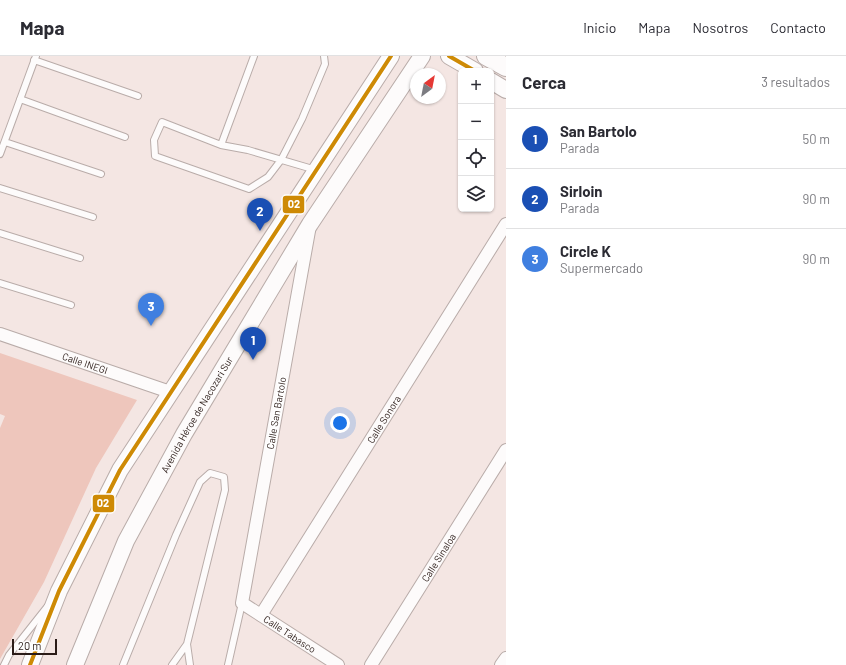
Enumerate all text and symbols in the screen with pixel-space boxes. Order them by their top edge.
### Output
text: Mapa [20,16,64,39]
text: Inicio [583,19,616,36]
text: Mapa [638,19,670,36]
text: Nosotros [692,19,748,36]
text: Contacto [770,19,826,36]
north arrow [410,68,446,104]
map controls [458,68,494,212]
button: + [458,68,494,104]
text: Cerca [522,72,566,92]
text: 3 resultados [761,74,830,90]
button: − [458,104,494,140]
text: San Bartolo [560,122,637,140]
text: 1 [533,131,537,147]
text: 50 m [803,131,830,147]
button: locate [458,140,494,176]
text: Parada [560,140,599,156]
button: layers [458,176,494,212]
text: Sirloin [560,182,603,200]
text: 2 [531,191,539,207]
text: 90 m [803,191,830,207]
line badge: 02 [282,195,305,214]
text: 02 [288,197,300,210]
pin: 2 [247,198,273,231]
text: Parada [560,200,599,216]
text: Circle K [560,242,611,260]
text: 3 [531,251,539,267]
text: 90 m [803,251,830,267]
text: Supermercado [560,260,643,276]
pin: 3 [138,293,164,326]
pin: 1 [240,327,266,360]
street label: Calle INEGI [61,350,109,376]
street label: Avenida Héroe de Nacozari Sur [158,354,235,475]
street label: Calle San Bartolo [264,376,288,450]
street label: Calle Sonora [364,393,403,445]
your location [330,413,350,433]
line badge: 02 [92,494,115,513]
text: 02 [97,496,109,509]
street label: Calle Sinaloa [419,531,458,584]
street label: Calle Tabasco [262,613,318,655]
scale bar [12,637,57,656]
text: 20 m [18,639,41,652]

